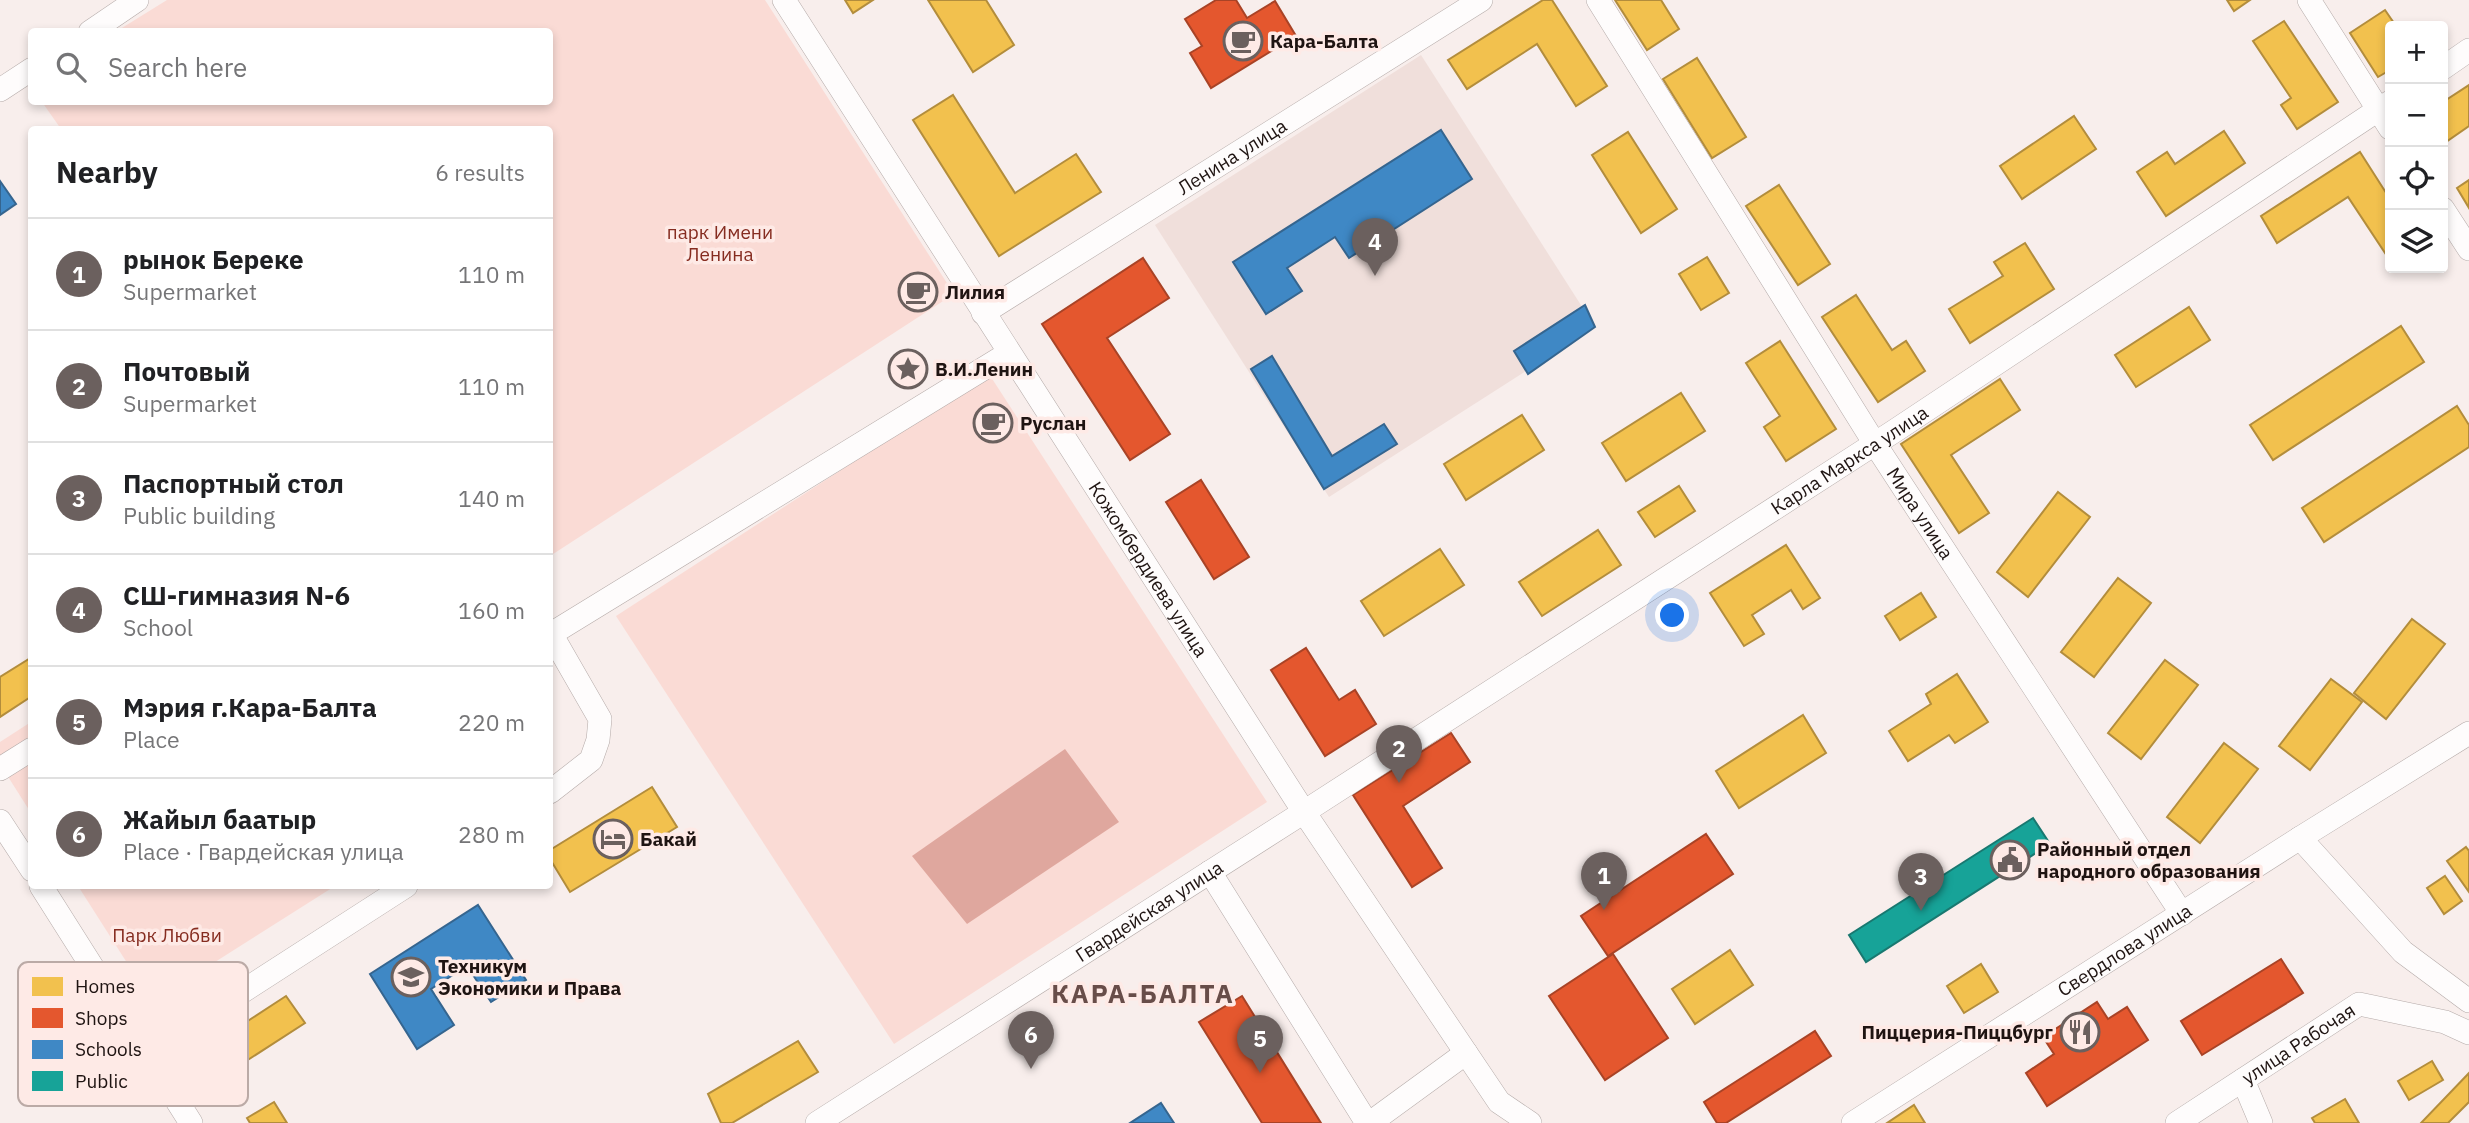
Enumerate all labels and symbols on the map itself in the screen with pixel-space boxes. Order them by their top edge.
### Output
cafe icon: Кара-Балта [1222,20,1264,62]
place label: Кара-Балта [1270,29,1379,53]
street label: Ленина улица [1173,113,1291,200]
pin: 4 [1352,218,1398,276]
park label: парк Имени Ленина [667,220,773,266]
cafe icon: Лилия [897,271,939,313]
place label: Лилия [945,280,1005,304]
place icon: В.И.Ленин [887,348,929,390]
place label: В.И.Ленин [935,357,1033,381]
street label: Карла Маркса улица [1766,400,1933,520]
cafe icon: Руслан [972,402,1014,444]
place label: Руслан [1020,411,1086,435]
street label: Мира улица [1881,463,1959,564]
street label: Кожомбердиева улица [1084,477,1214,661]
your location [1655,598,1689,632]
pin: 2 [1376,725,1422,783]
hotel icon: Бакай [592,818,634,860]
place label: Бакай [640,827,697,851]
place label: Районный отдел народного образования [2037,837,2261,883]
public building icon: Районный отдел народного образования [1989,839,2031,881]
pin: 1 [1581,852,1627,910]
pin: 3 [1898,853,1944,911]
street label: Гвардейская улица [1071,855,1227,967]
street label: Свердлова улица [2053,898,2196,1002]
park label: Парк Любви [112,923,222,947]
place label: Техникум Экономики и Права [438,954,621,1000]
school or university icon: Техникум Экономики и Права [390,956,432,998]
legend [18,962,248,1106]
text: Homes [75,974,135,998]
district label: КАРА-БАЛТА [1051,976,1235,1010]
street label: улица Рабочая [2237,998,2360,1089]
text: Shops [75,1006,128,1030]
pin: 6 [1008,1011,1054,1069]
restaurant icon: Пиццерия-Пиццбург [2059,1011,2101,1053]
pin: 5 [1237,1015,1283,1073]
place label: Пиццерия-Пиццбург [1861,1020,2054,1044]
text: Schools [75,1037,142,1061]
text: Public [75,1069,128,1093]

